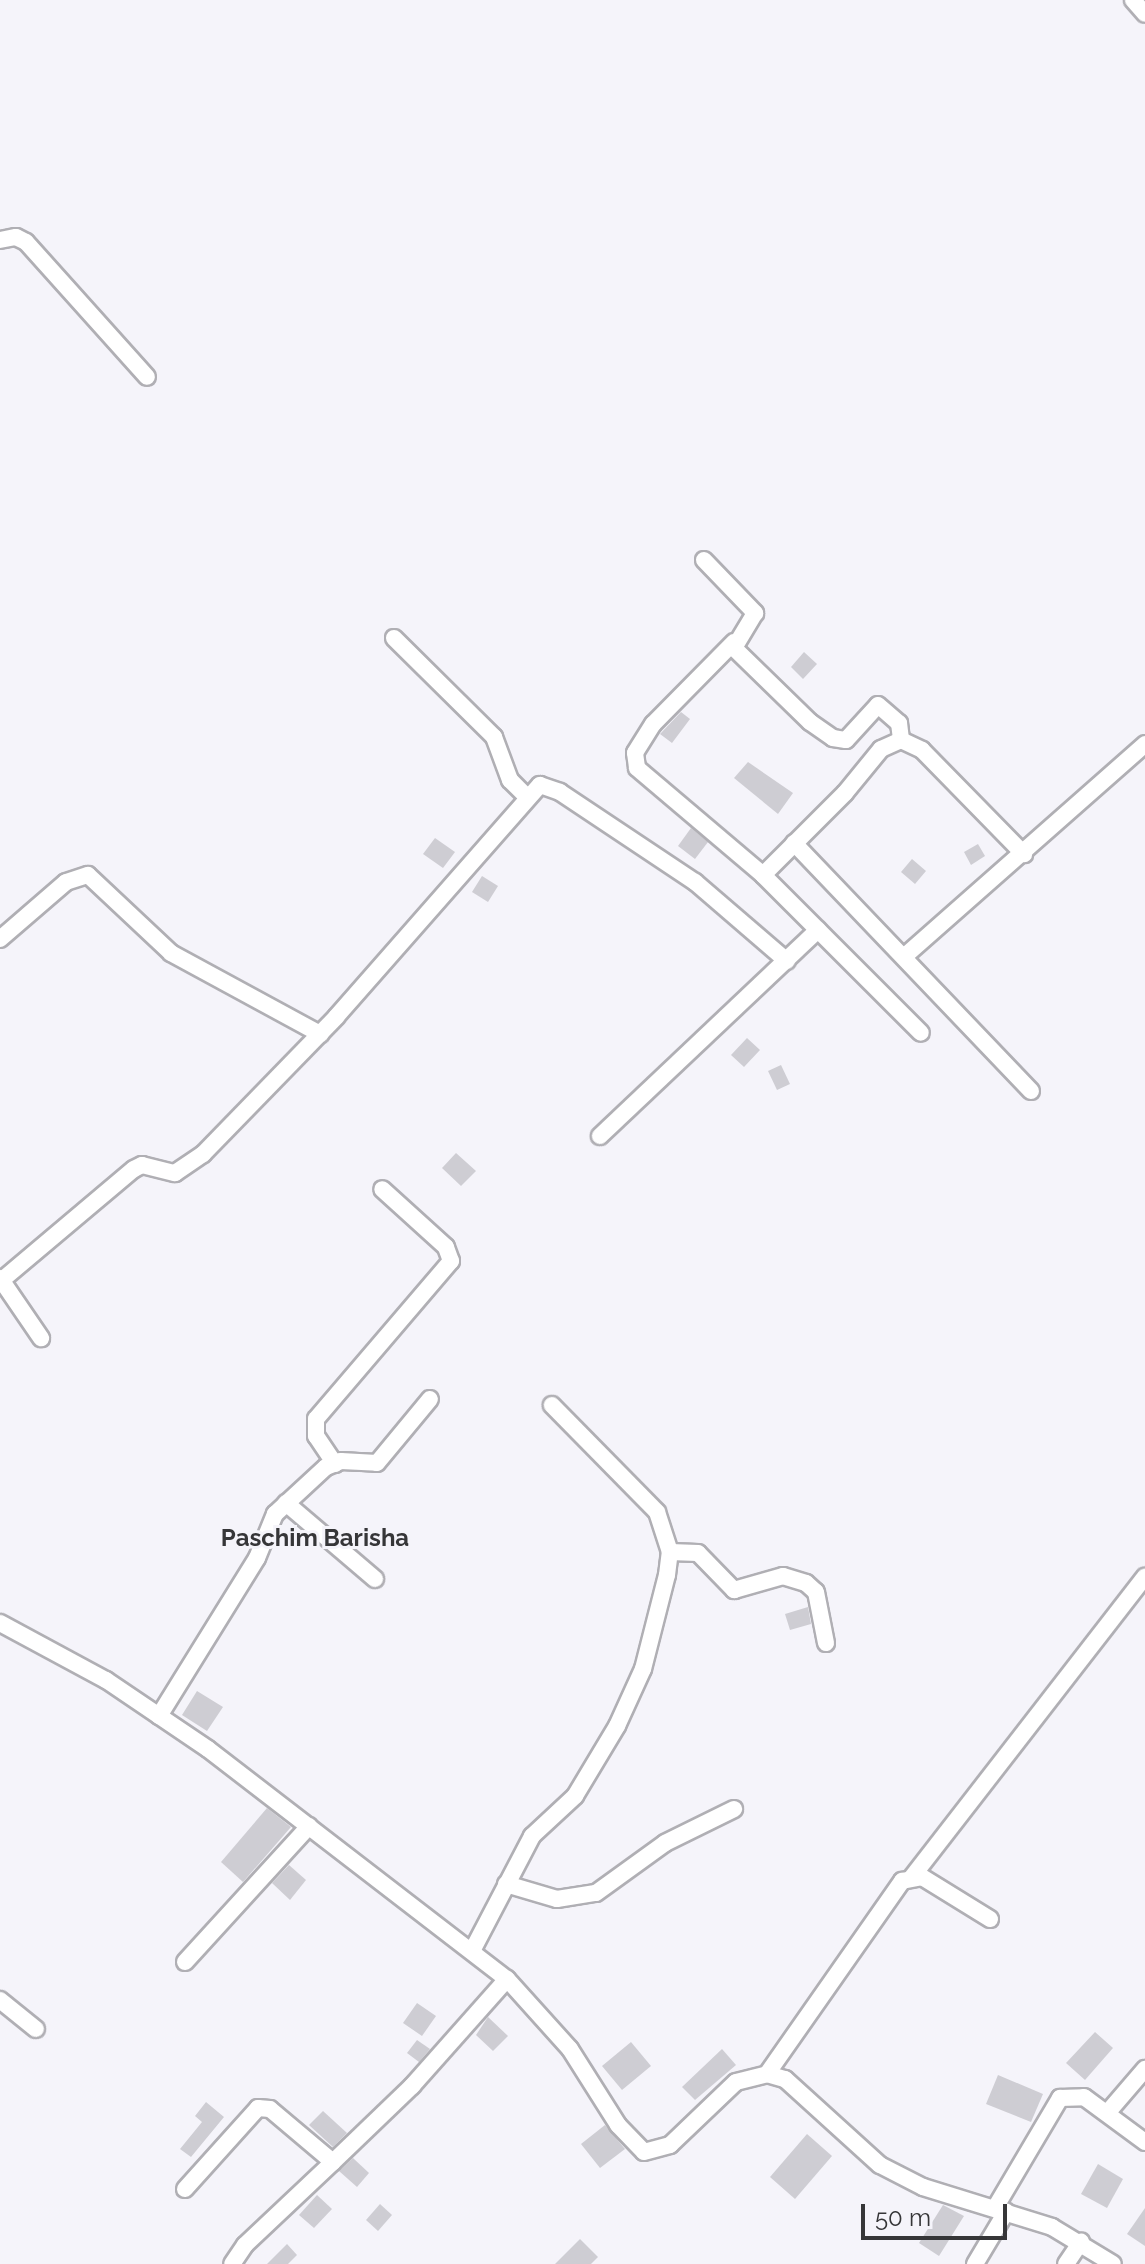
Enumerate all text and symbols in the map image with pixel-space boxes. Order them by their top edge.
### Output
district label: Paschim Barisha [221,1524,409,1552]
scale bar [865,2188,1011,2238]
text: 50 m [875,2203,931,2232]

